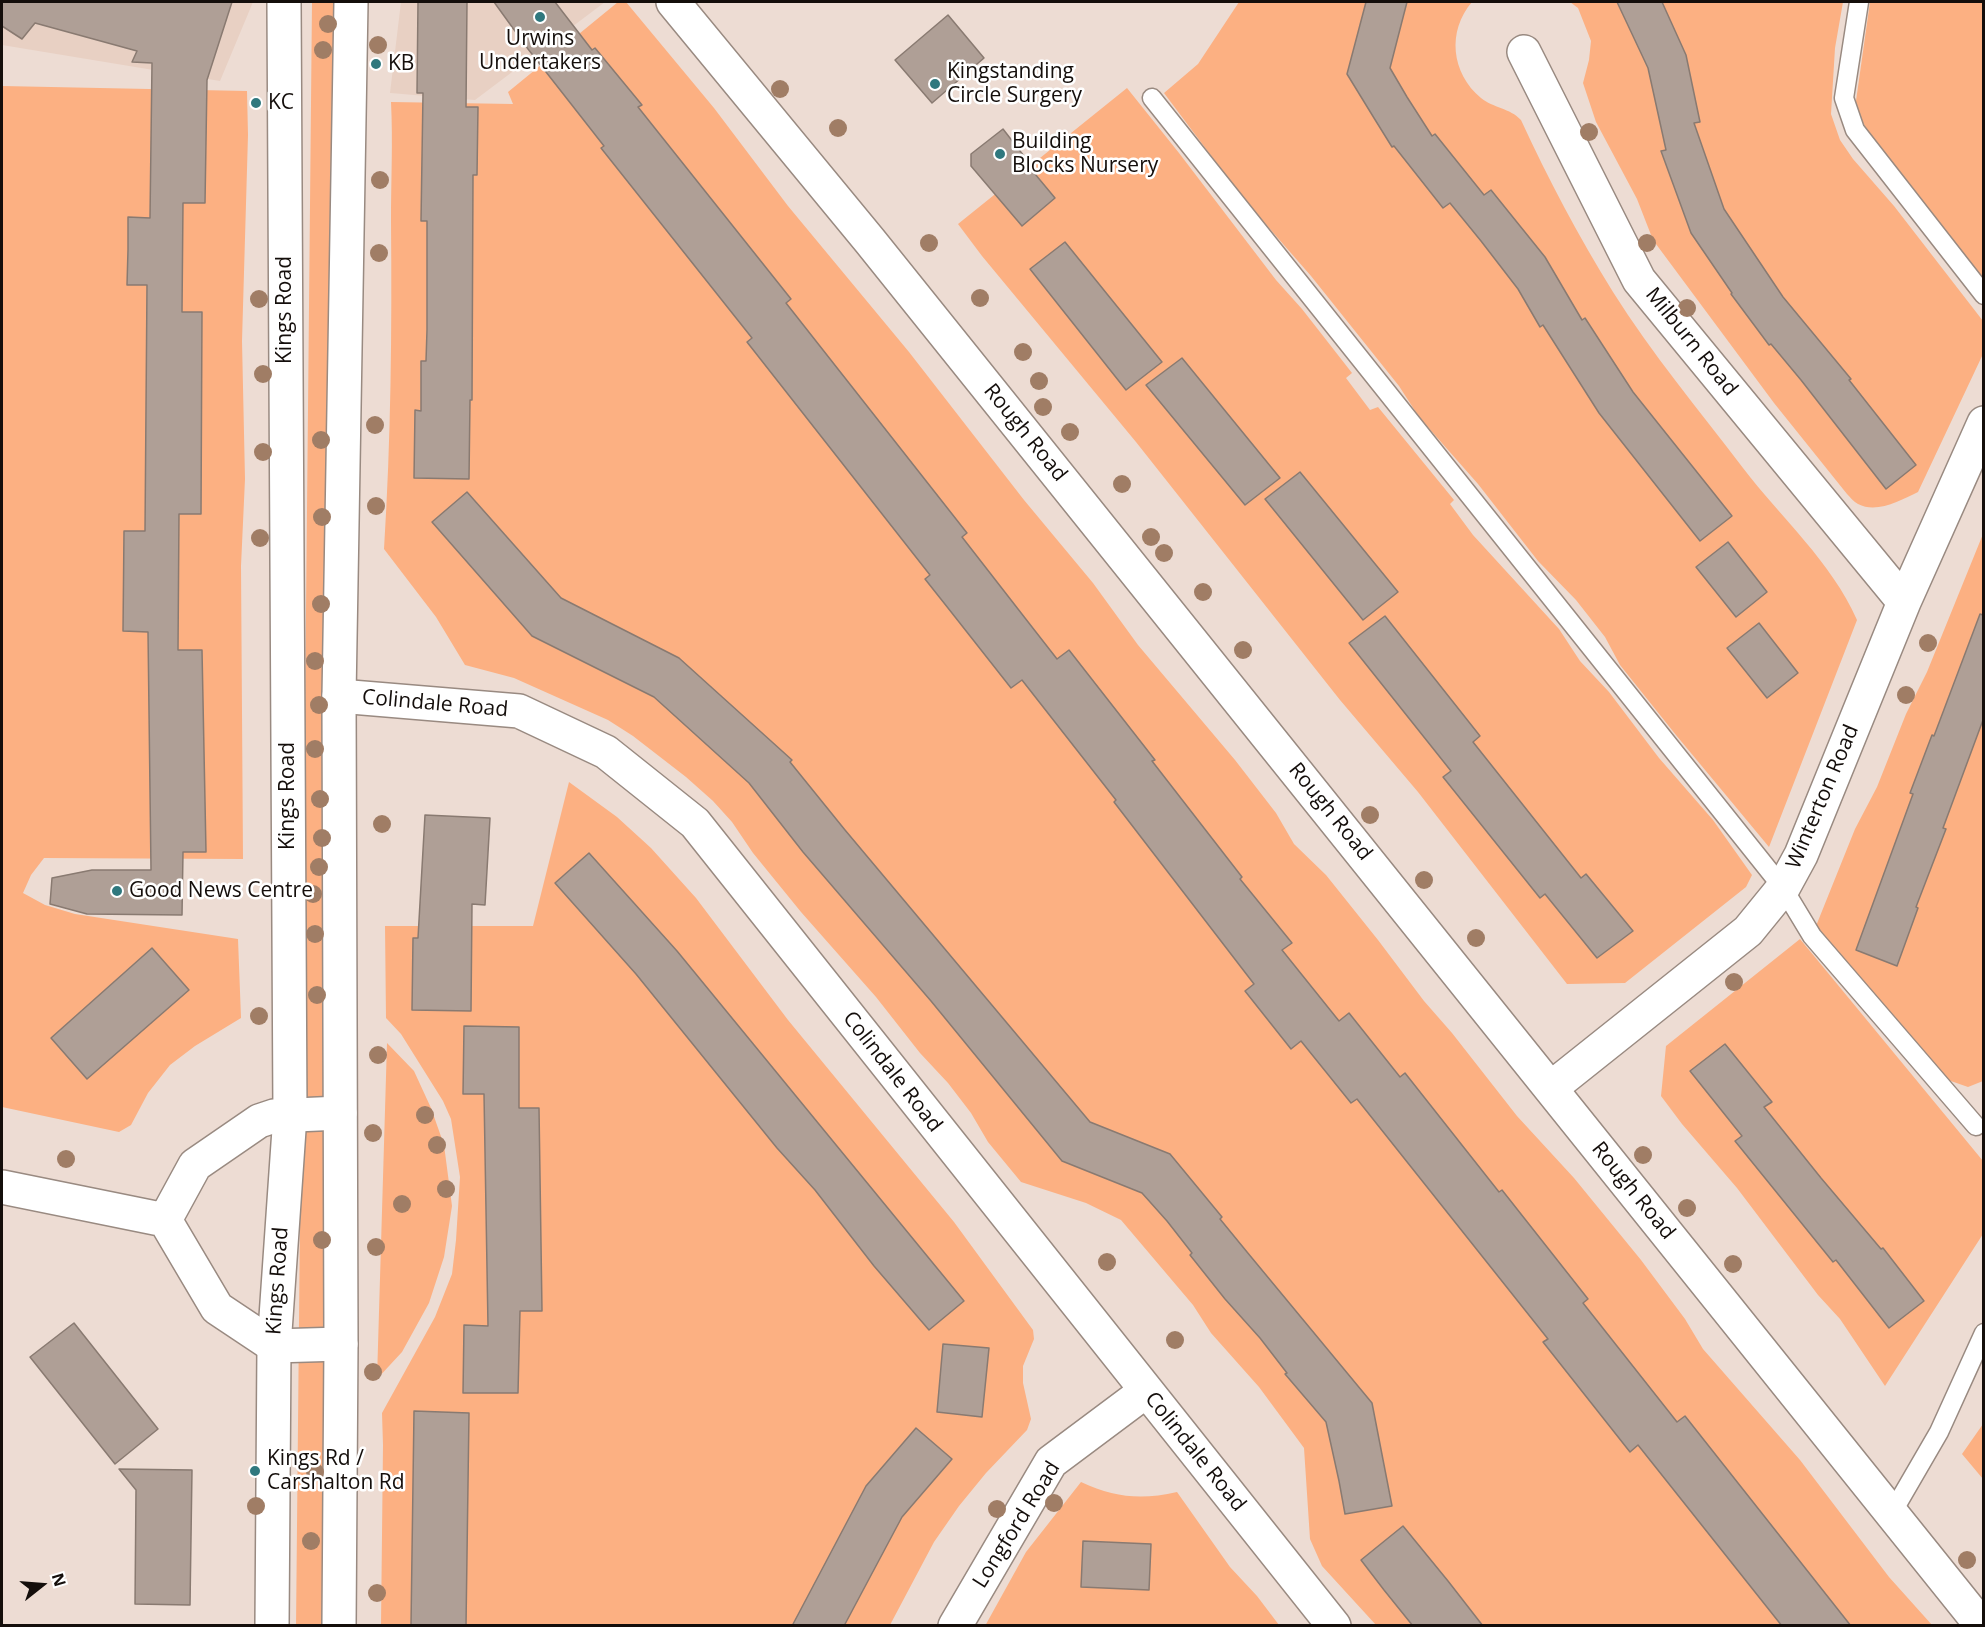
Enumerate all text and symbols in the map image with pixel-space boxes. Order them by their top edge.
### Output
marker: Urwins Undertakers [533,10,547,24]
place label: Urwins Undertakers [479,26,601,76]
place label: KB [388,51,414,77]
marker: KB [369,57,383,71]
place label: Kingstanding Circle Surgery [947,59,1082,109]
marker: Kingstanding Circle Surgery [928,77,942,91]
place label: KC [268,90,294,116]
marker: KC [249,96,263,110]
place label: Building Blocks Nursery [1012,129,1158,179]
marker: Building Blocks Nursery [993,147,1007,161]
street label: Kings Road [272,256,298,364]
street label: Milburn Road [1640,283,1742,401]
street label: Rough Road [978,379,1072,487]
street label: Colindale Road [361,685,509,723]
street label: Winterton Road [1781,721,1865,873]
street label: Kings Road [275,742,301,850]
street label: Rough Road [1283,758,1377,866]
place label: Good News Centre [129,878,313,904]
marker: Good News Centre [110,884,124,898]
street label: Colindale Road [837,1007,947,1137]
street label: Rough Road [1586,1137,1680,1245]
street label: Kings Road [262,1226,294,1336]
street label: Colindale Road [1139,1387,1251,1517]
place label: Kings Rd / Carshalton Rd [267,1446,405,1496]
street label: Longford Road [968,1457,1066,1593]
marker: Kings Rd / Carshalton Rd [248,1464,262,1478]
north arrow [12,1555,72,1615]
text: N [47,1570,72,1589]

